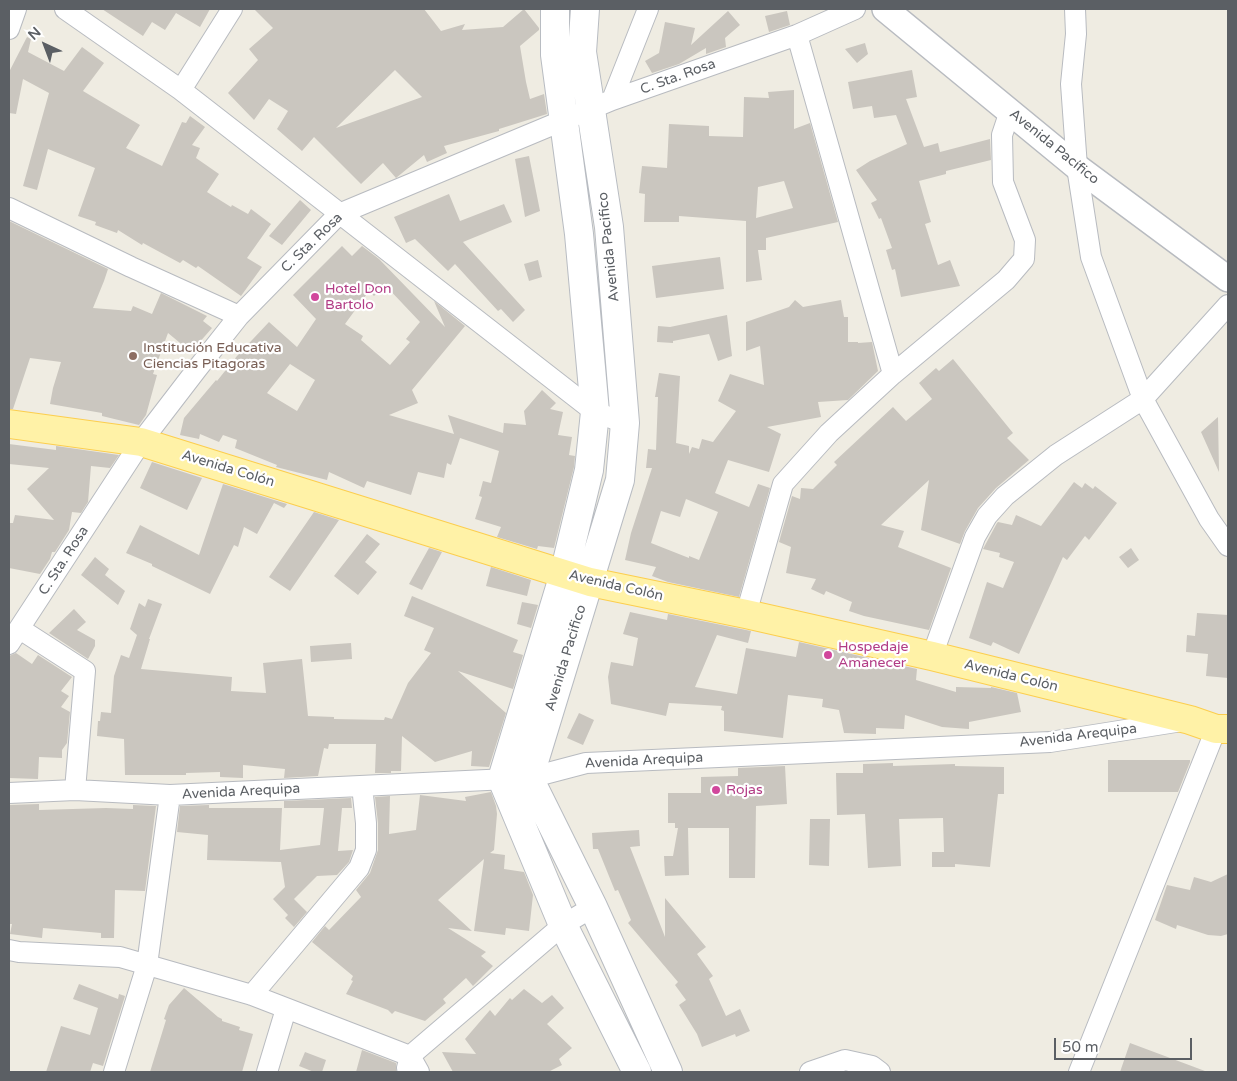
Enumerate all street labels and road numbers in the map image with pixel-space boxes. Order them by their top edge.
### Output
street label: C. Sta. Rosa [638,56,718,98]
street label: Avenida Pacífico [1006,106,1102,188]
street label: Avenida Pacifico [595,191,623,303]
street label: C. Sta. Rosa [278,210,346,276]
street label: Avenida Colón [180,447,276,491]
street label: C. Sta. Rosa [35,523,93,599]
street label: Avenida Colón [567,567,665,605]
street label: Avenida Pacifico [542,603,590,713]
street label: Avenida Colón [962,656,1060,696]
street label: Avenida Arequipa [1018,720,1138,752]
street label: Avenida Arequipa [584,750,704,772]
street label: Avenida Arequipa [181,781,301,803]

